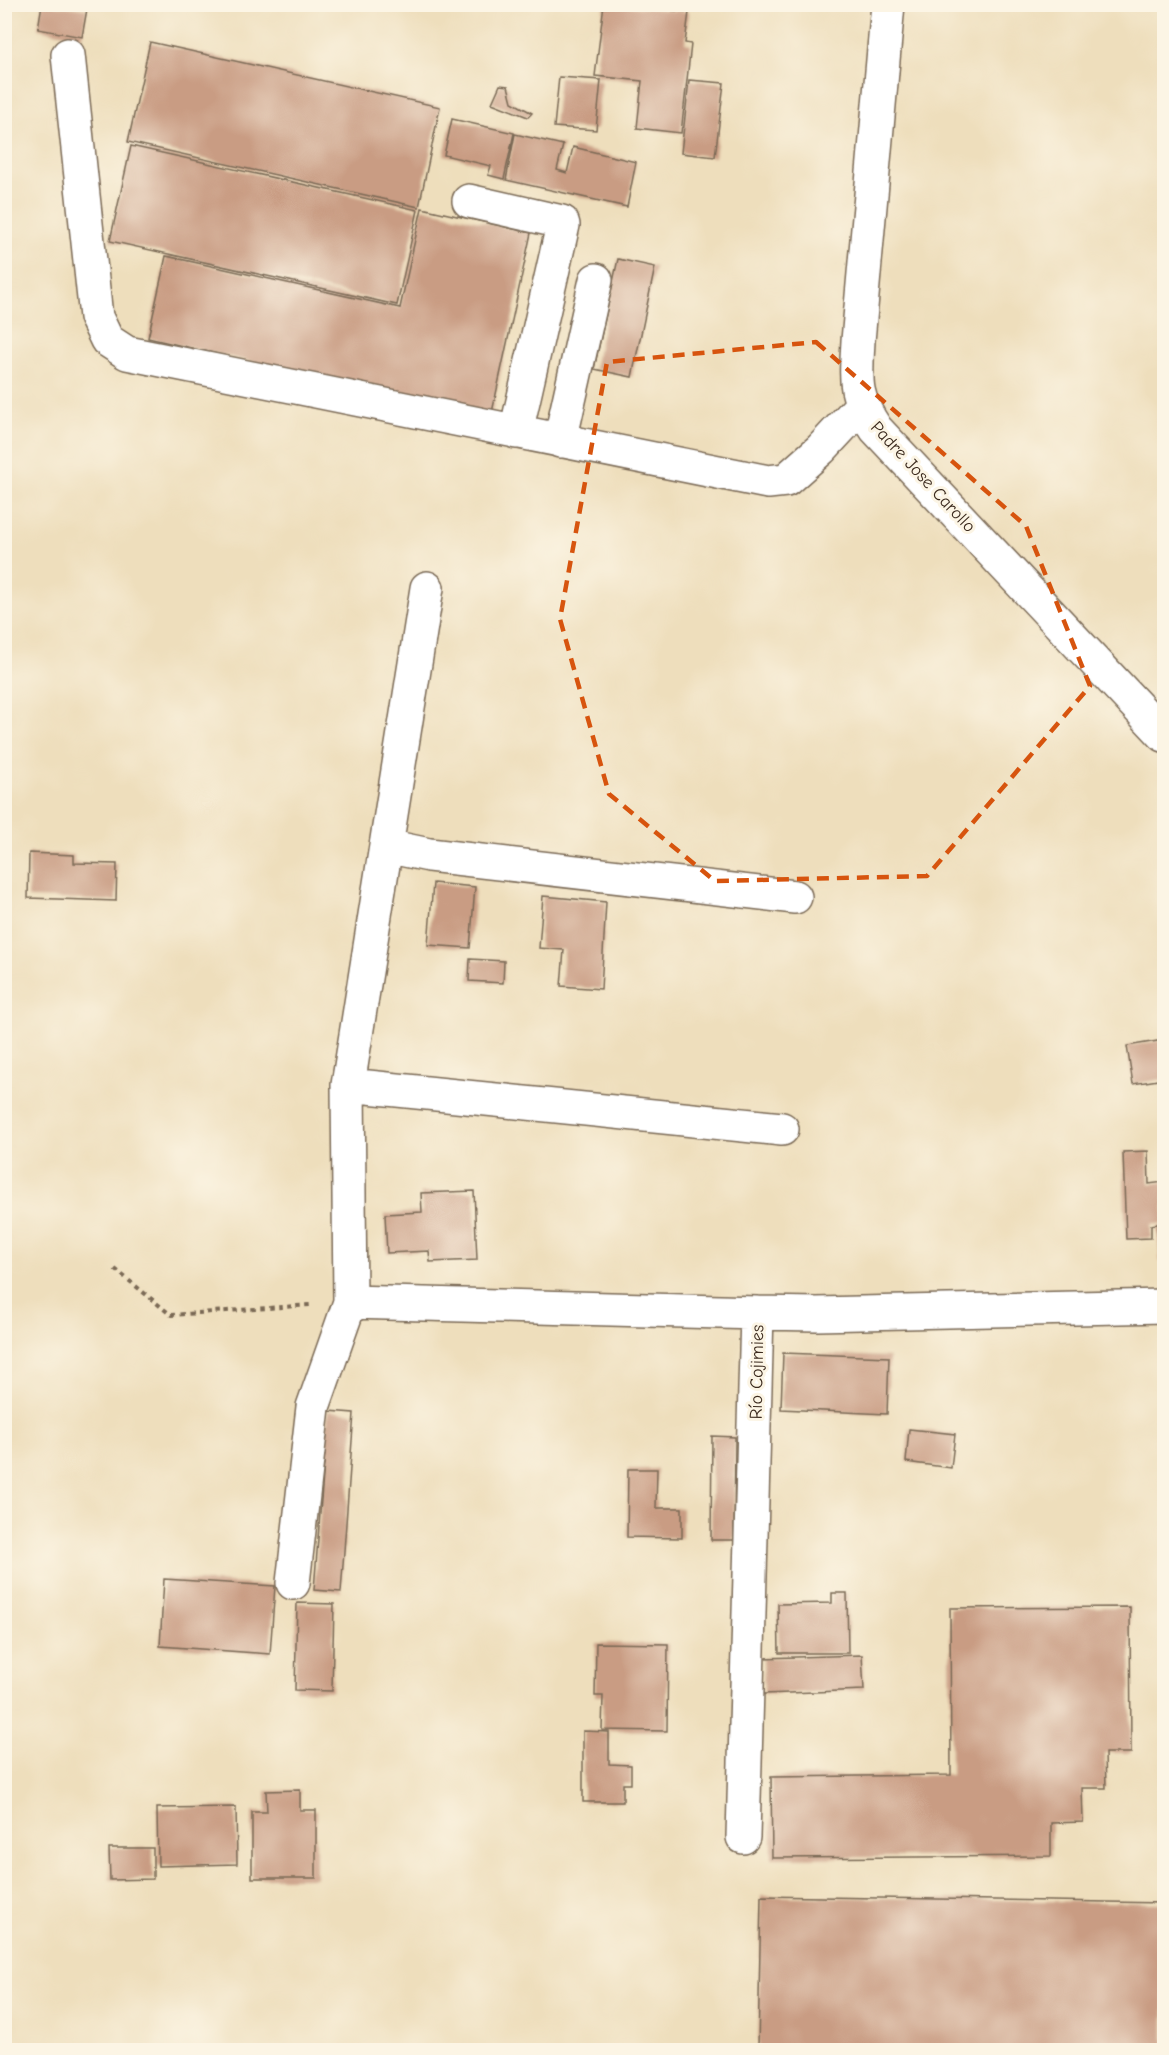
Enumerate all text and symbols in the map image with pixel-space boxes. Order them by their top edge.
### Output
street label: Padre Jose Carollo [866,417,980,537]
street label: Río Cojimies [746,1324,768,1420]

